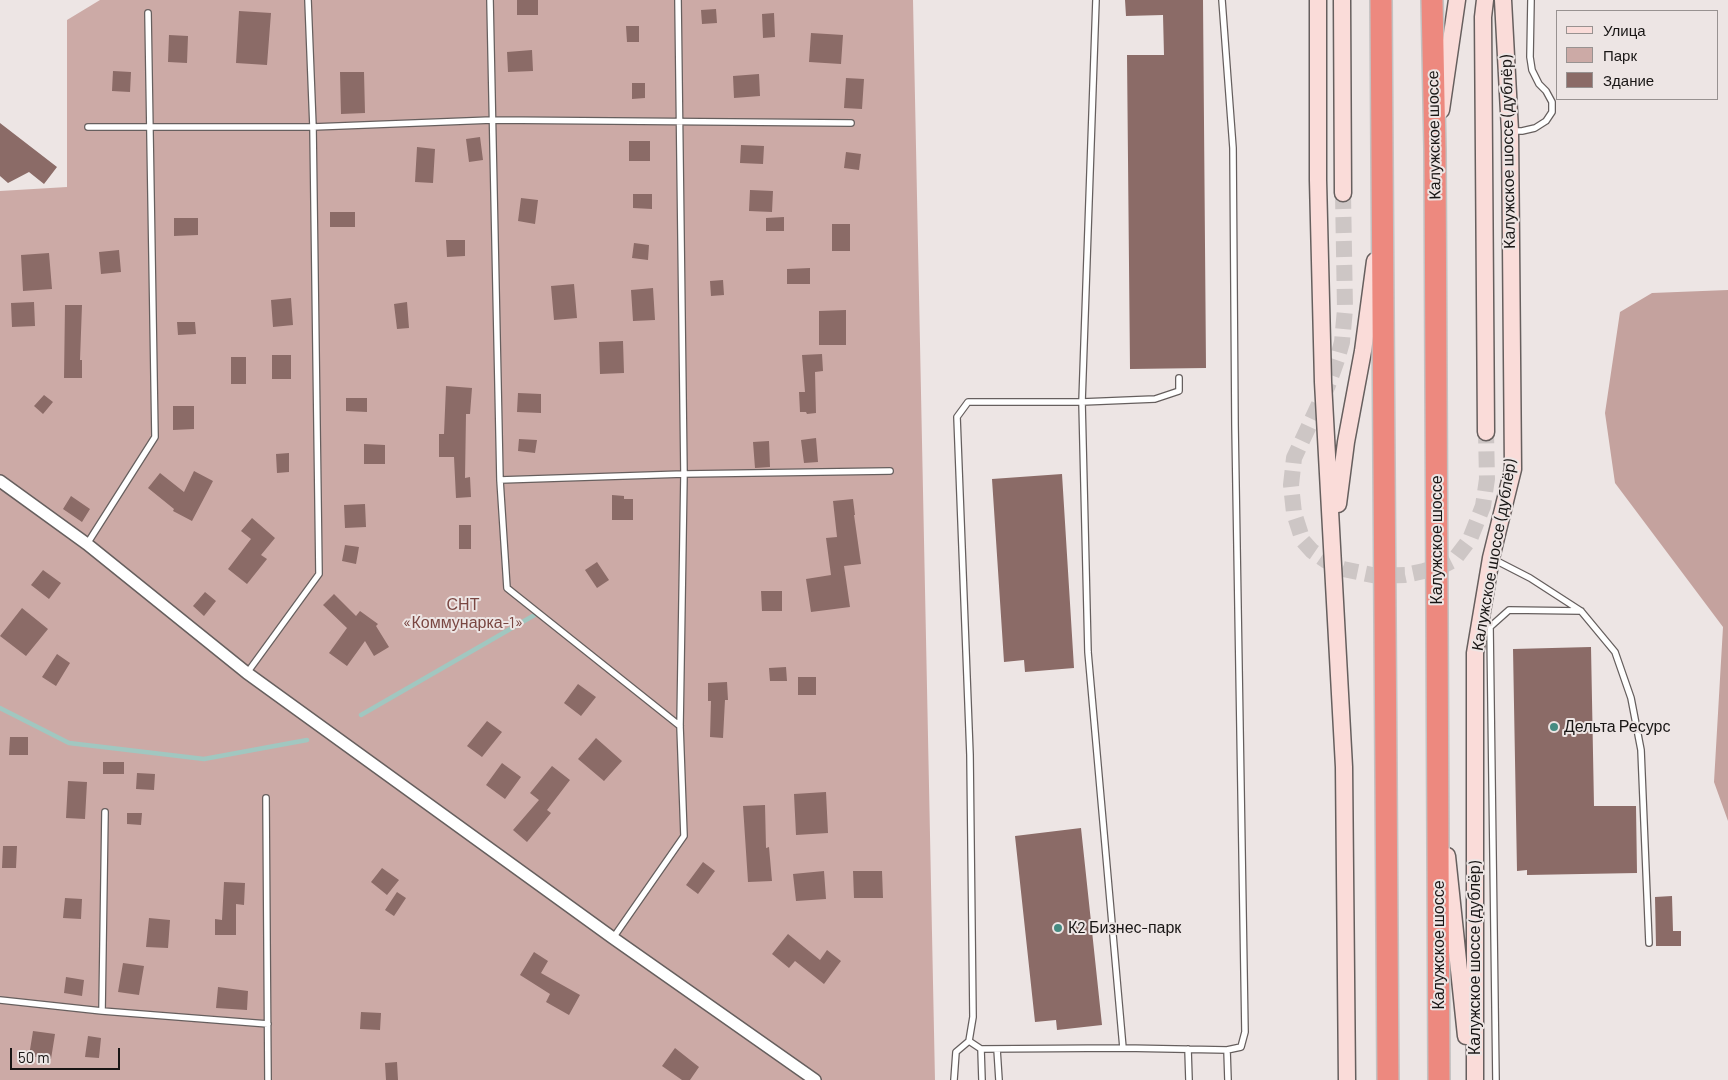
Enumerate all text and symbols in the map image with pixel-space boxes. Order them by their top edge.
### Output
legend [1556,10,1718,100]
text: Улица [1603,21,1646,39]
text: Парк [1603,46,1637,64]
street label: Калужское шоссе (дублёр) [1497,55,1519,249]
street label: Калужское шоссе [1423,70,1445,200]
text: Здание [1603,71,1654,89]
street label: Калужское шоссе (дублёр) [1468,458,1520,652]
street label: Калужское шоссе [1427,475,1447,605]
park label: СНТ «Коммунарка-1» [403,595,523,633]
place label: Дельта Ресурс [1564,717,1670,737]
marker: Дельта Ресурс [1548,721,1560,733]
street label: Калужское шоссе (дублёр) [1465,861,1485,1055]
street label: Калужское шоссе [1429,880,1449,1010]
place label: К2 Бизнес-парк [1068,918,1181,938]
marker: К2 Бизнес-парк [1052,922,1064,934]
scale bar [12,1038,122,1070]
text: 50 m [18,1048,50,1066]

